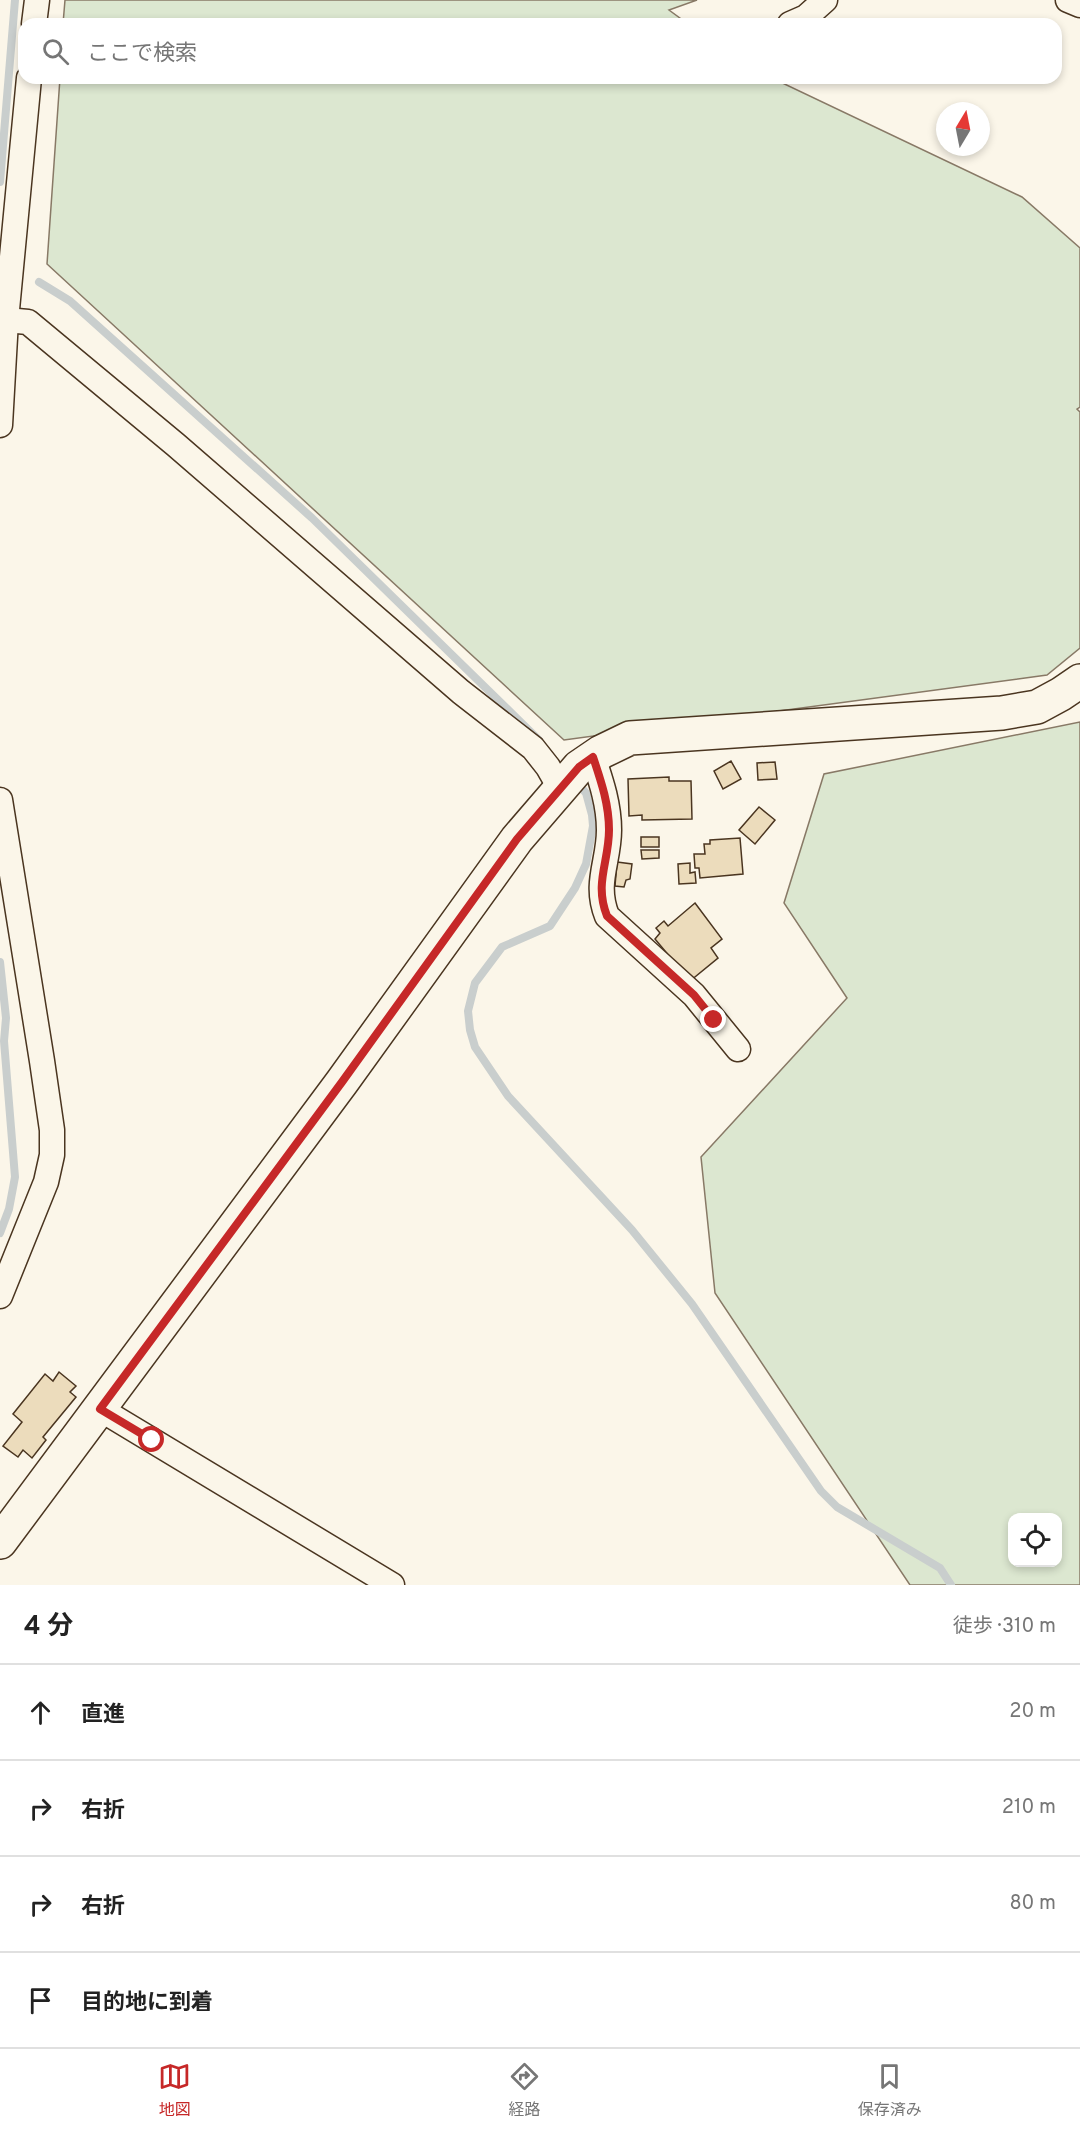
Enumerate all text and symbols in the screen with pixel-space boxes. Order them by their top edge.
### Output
search box [18,18,1062,84]
icon: search [39,35,72,68]
text: ここで検索 [87,41,197,68]
north arrow [936,102,990,156]
route end [700,1006,726,1032]
route start [138,1426,164,1452]
map controls [1008,1513,1062,1567]
button: locate [1008,1513,1062,1567]
text: 4 分 [24,1611,73,1644]
text: 徒歩 · 310 m [953,1614,1056,1640]
icon: ahead [24,1696,57,1729]
text: 20 m [1009,1699,1056,1725]
text: 直進 [81,1702,125,1729]
icon: right [24,1792,57,1825]
text: 210 m [1002,1795,1056,1821]
text: 右折 [81,1798,125,1825]
icon: right [24,1888,57,1921]
text: 80 m [1010,1891,1056,1917]
text: 右折 [81,1894,125,1921]
icon: arrive [24,1984,57,2017]
text: 目的地に到着 [81,1990,213,2017]
tab: 地図 [158,2060,191,2121]
tab: 経路 [508,2060,541,2121]
tab: 保存済み [858,2060,922,2121]

